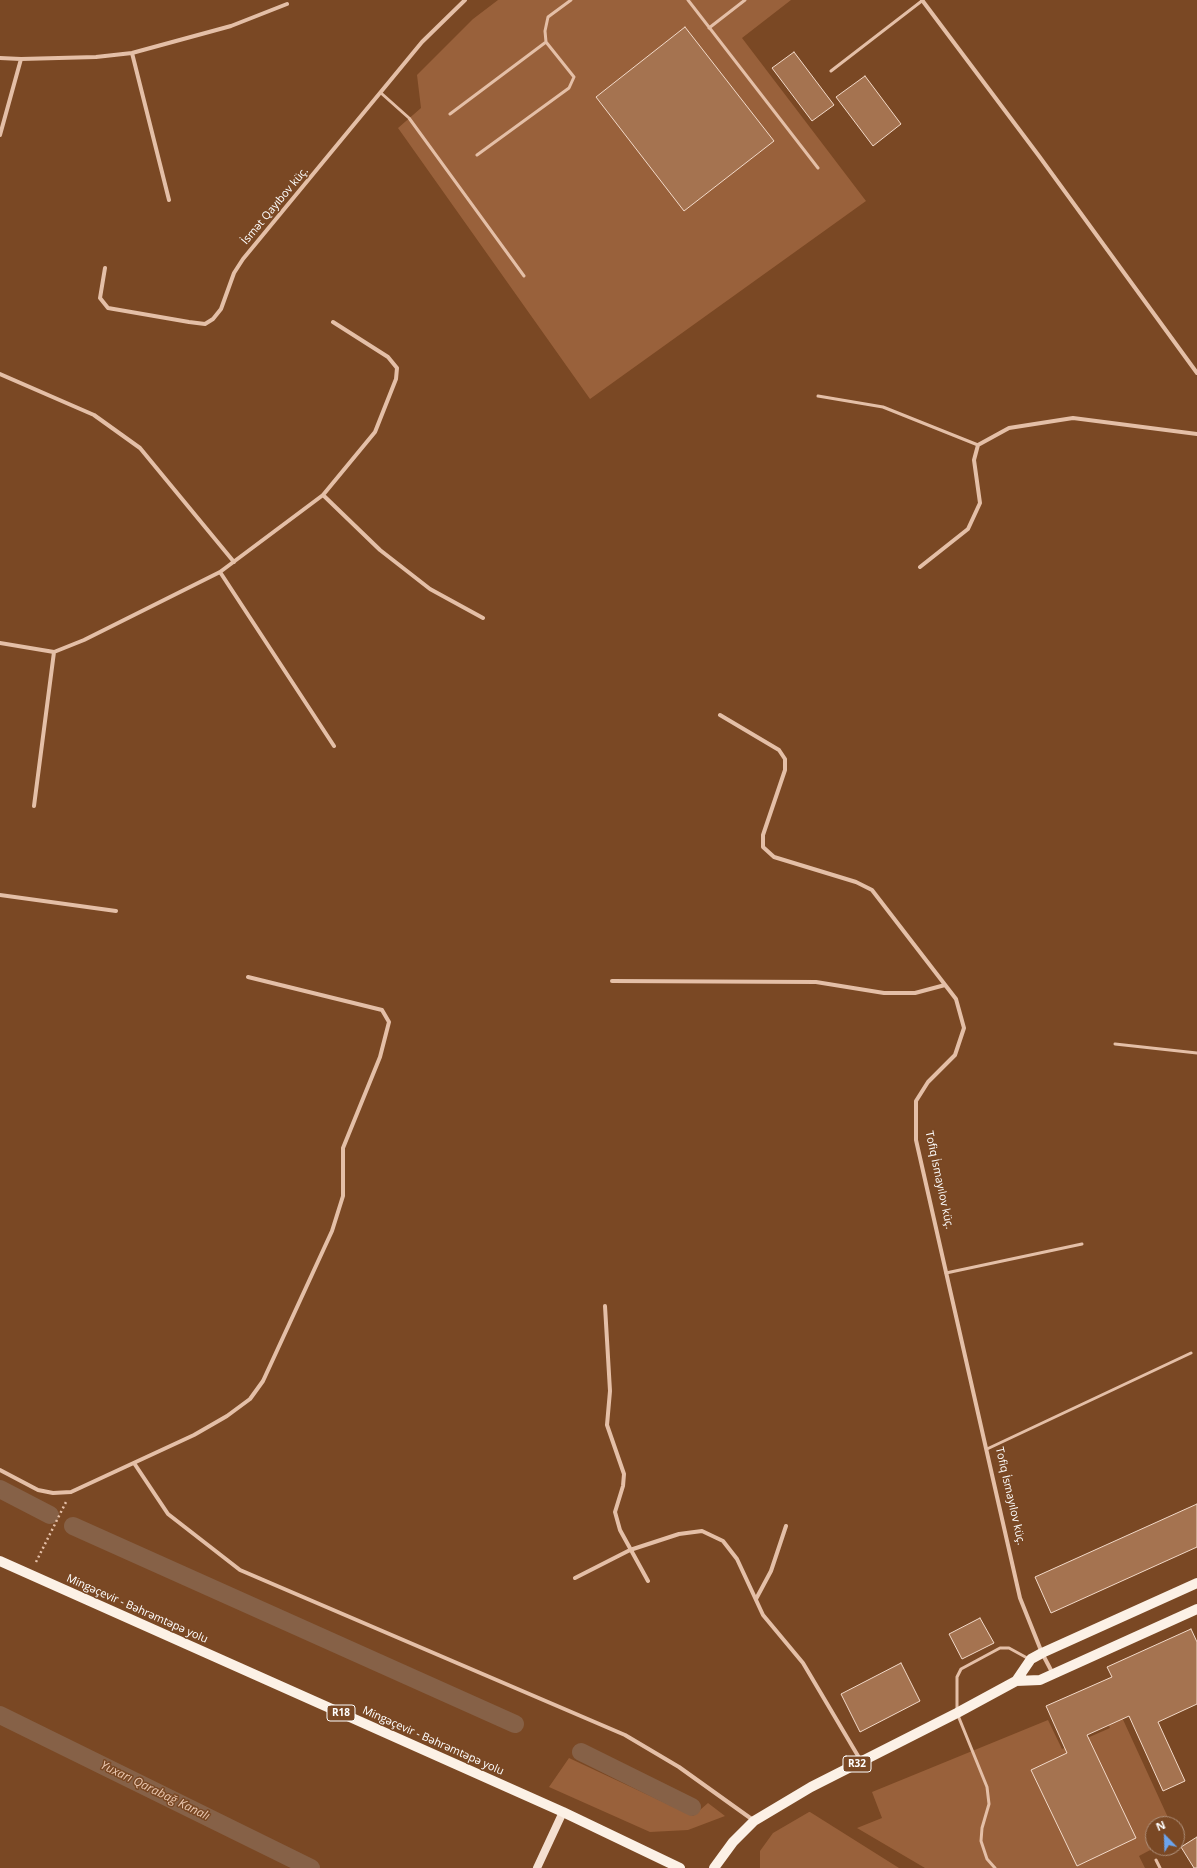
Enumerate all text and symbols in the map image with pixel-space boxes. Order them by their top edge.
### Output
street label: İsmət Qayıbov küç. [239,165,311,247]
street label: Tofiq İsmayılov küç. [922,1130,956,1230]
street label: Tofiq İsmayılov küç. [992,1446,1028,1546]
street label: Mingəçevir - Bəhrəmtəpə yolu [64,1572,210,1646]
street label: Mingəçevir - Bəhrəmtəpə yolu [360,1704,506,1778]
road number: R18 [327,1705,355,1721]
road number: R32 [843,1756,871,1772]
water label: Yuxarı Qarabağ Kanalı [98,1758,212,1824]
north arrow [1145,1816,1185,1856]
text: N [1153,1817,1168,1834]

